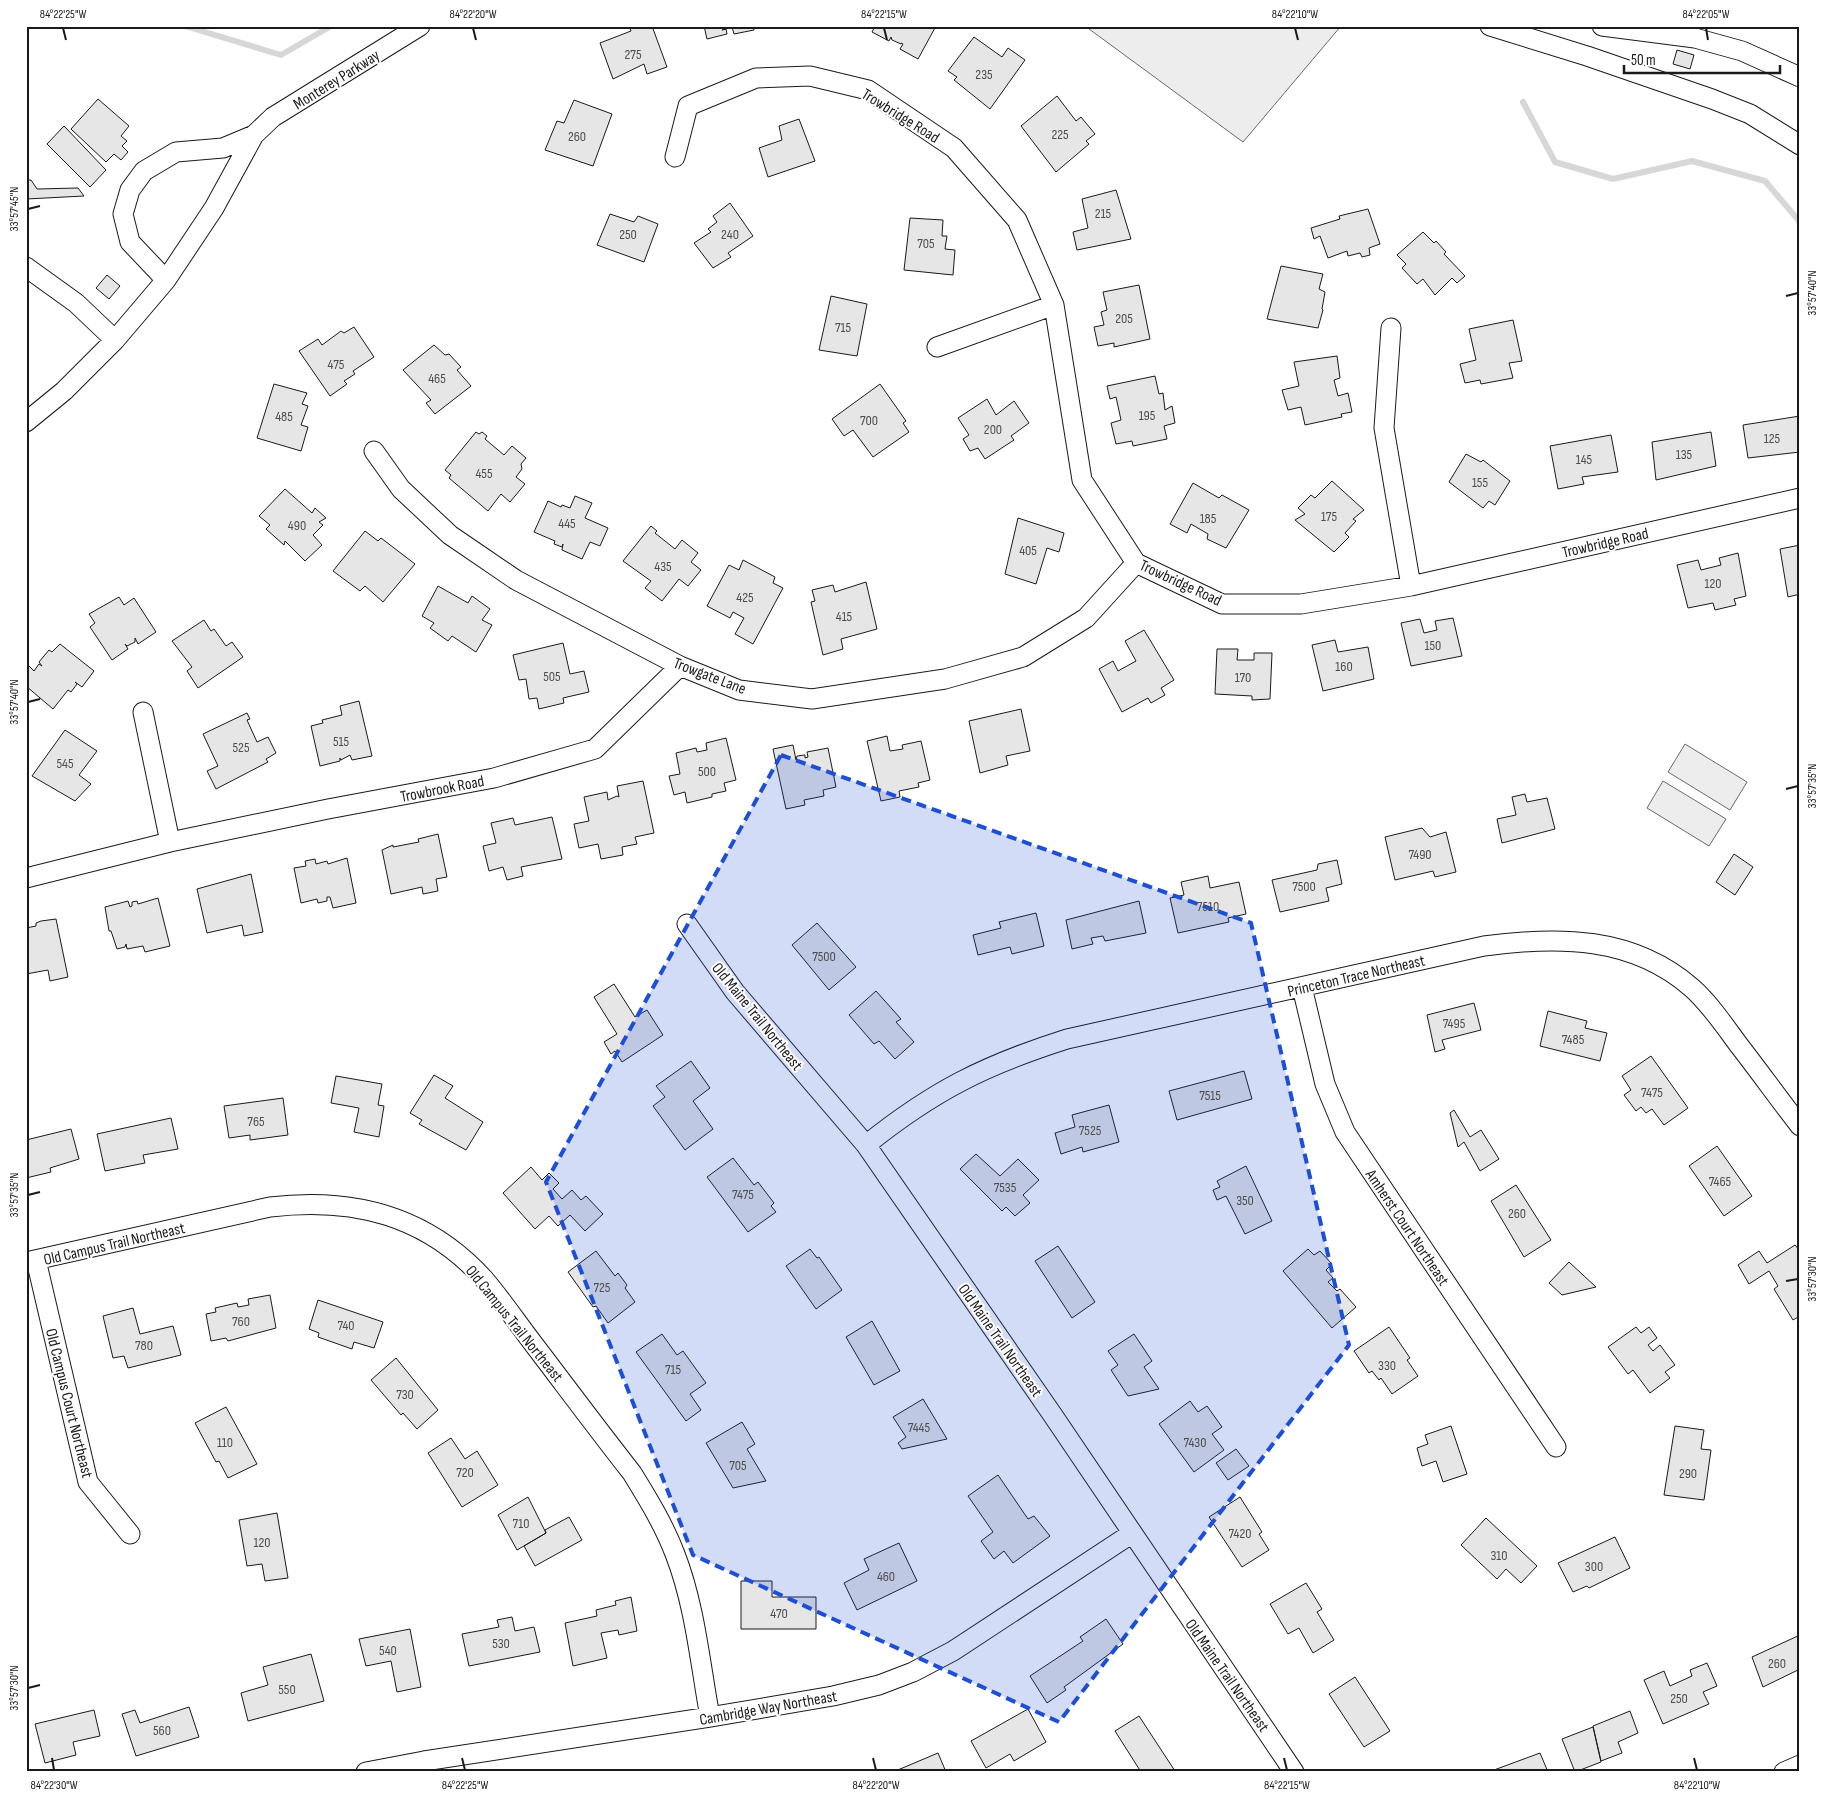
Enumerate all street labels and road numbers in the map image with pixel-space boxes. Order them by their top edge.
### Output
street label: Monterey Parkway [290,46,383,114]
street label: Trowbridge Road [858,85,943,148]
street label: Trowbridge Road [1560,524,1650,563]
street label: Trowbridge Road [1136,556,1224,611]
street label: Trowgate Lane [670,654,749,699]
street label: Trowbrook Road [399,772,486,807]
street label: Princeton Trace Northeast [1286,951,1427,1002]
street label: Old Maine Trail Northeast [707,959,806,1075]
street label: Amherst Court Northeast [1360,1165,1453,1290]
street label: Old Campus Trail Northeast [42,1219,187,1270]
street label: Old Campus Trail Northeast [461,1262,567,1386]
street label: Old Maine Trail Northeast [954,1281,1046,1401]
street label: Old Campus Court Northeast [41,1327,96,1480]
street label: Old Maine Trail Northeast [1181,1616,1273,1736]
street label: Cambridge Way Northeast [698,1687,839,1730]

